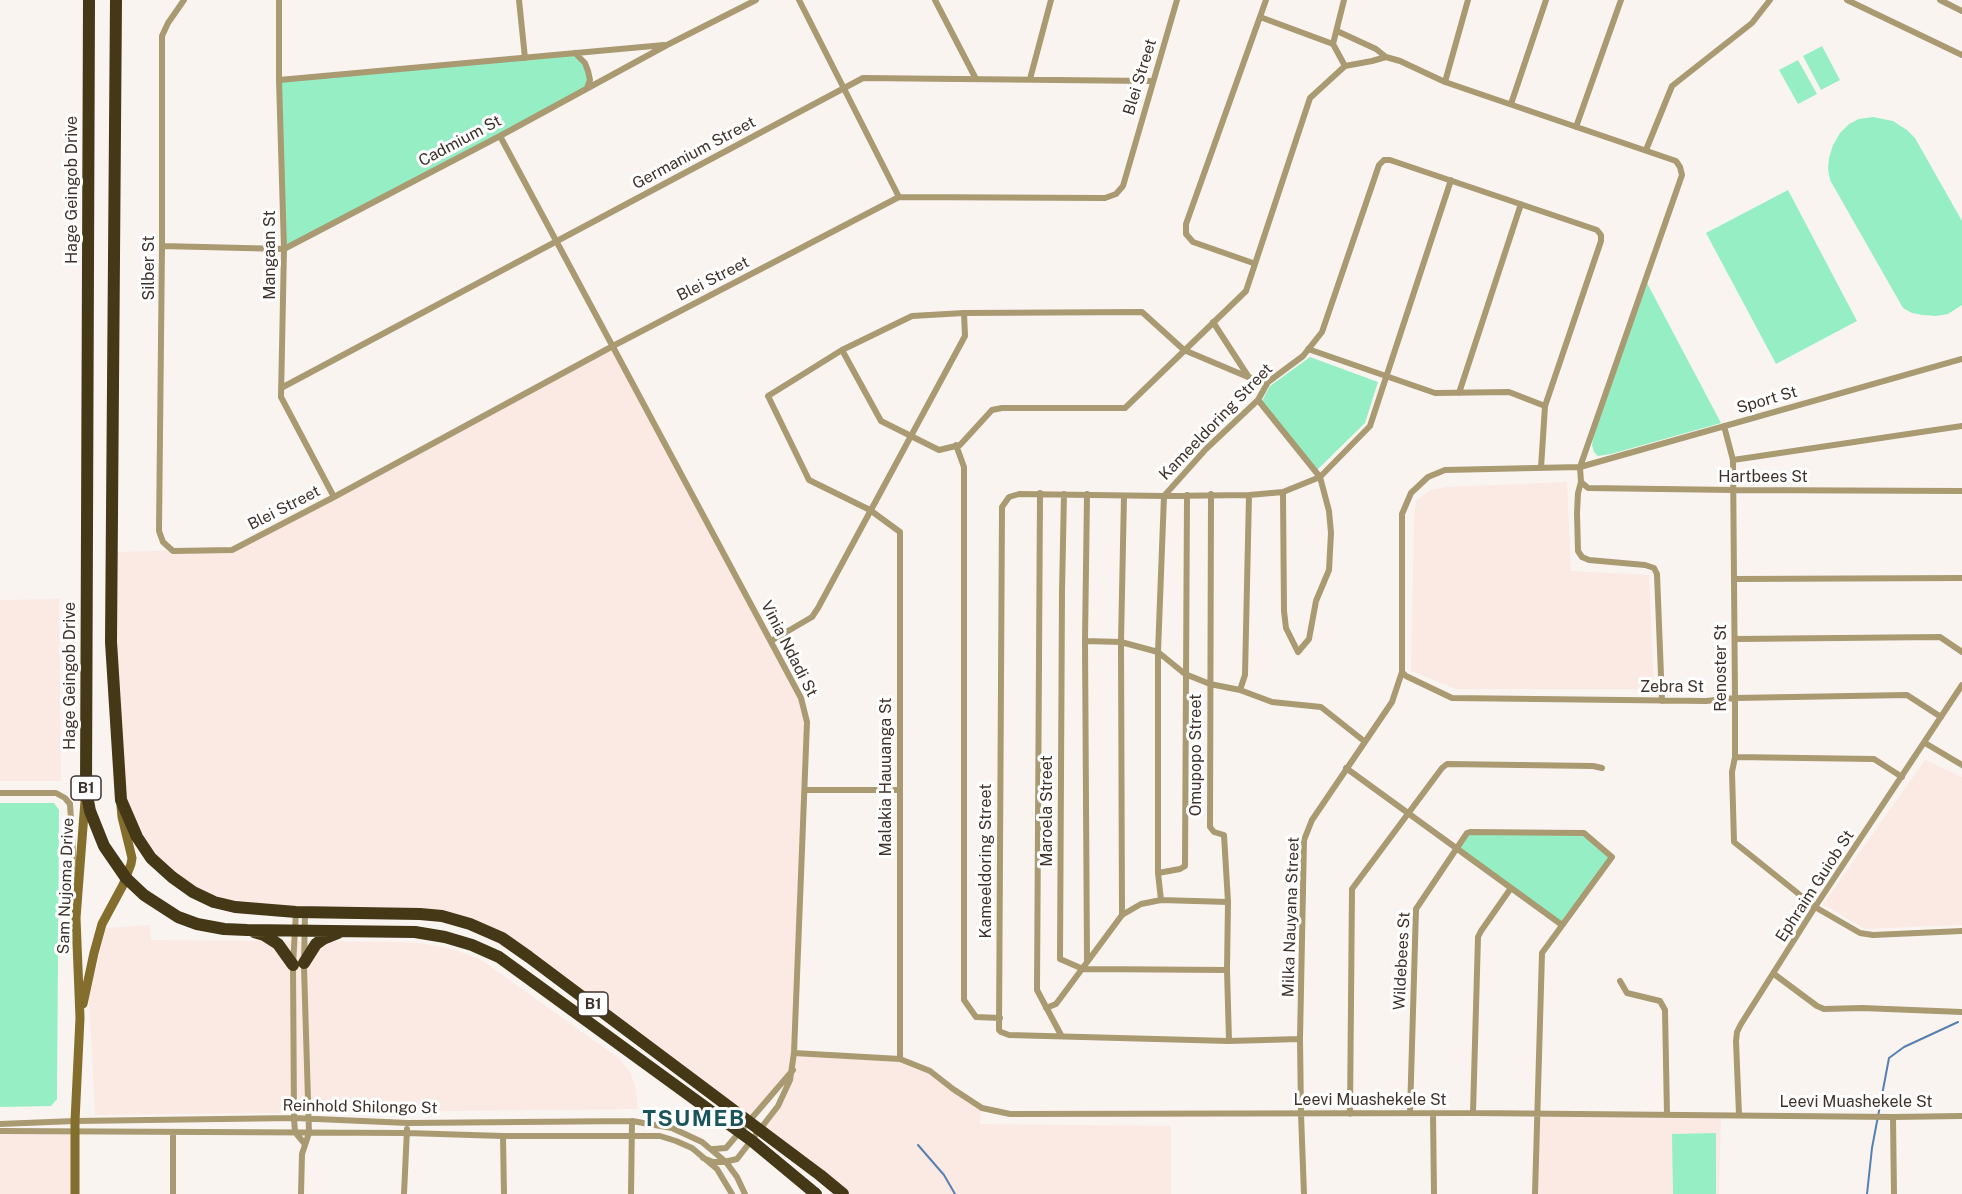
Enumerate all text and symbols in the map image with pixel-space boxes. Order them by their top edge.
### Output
street label: Blei Street [1119,37,1161,117]
street label: Cadmium St [415,111,505,171]
street label: Germanium Street [629,112,759,194]
street label: Hage Geingob Drive [62,116,82,264]
street label: Mangaan St [260,210,280,300]
street label: Silber St [139,236,159,300]
street label: Blei Street [674,253,752,305]
street label: Kameeldoring Street [1155,360,1277,484]
street label: Sport St [1735,382,1799,418]
street label: Hartbees St [1718,467,1808,487]
street label: Blei Street [245,482,323,534]
street label: Vinia Ndadi St [757,598,821,700]
street label: Hage Geingob Drive [60,602,80,750]
street label: Renoster St [1711,624,1731,712]
street label: Zebra St [1640,677,1704,697]
street label: Omupopo Street [1186,694,1206,816]
street label: Malakia Hauuanga St [876,697,896,857]
street label: Maroela Street [1037,755,1057,867]
road number: B1 [71,776,101,800]
street label: Kameeldoring Street [976,784,996,938]
street label: Sam Nujoma Drive [54,817,78,955]
street label: Ephraim Guiob St [1772,827,1858,945]
street label: Milka Nauyana Street [1279,836,1303,998]
street label: Wildebees St [1390,911,1414,1011]
road number: B1 [578,992,608,1016]
street label: Leevi Muashekele St [1293,1090,1447,1110]
street label: Leevi Muashekele St [1779,1092,1933,1112]
street label: Reinhold Shilongo St [282,1096,438,1118]
district label: TSUMEB [643,1106,745,1132]

